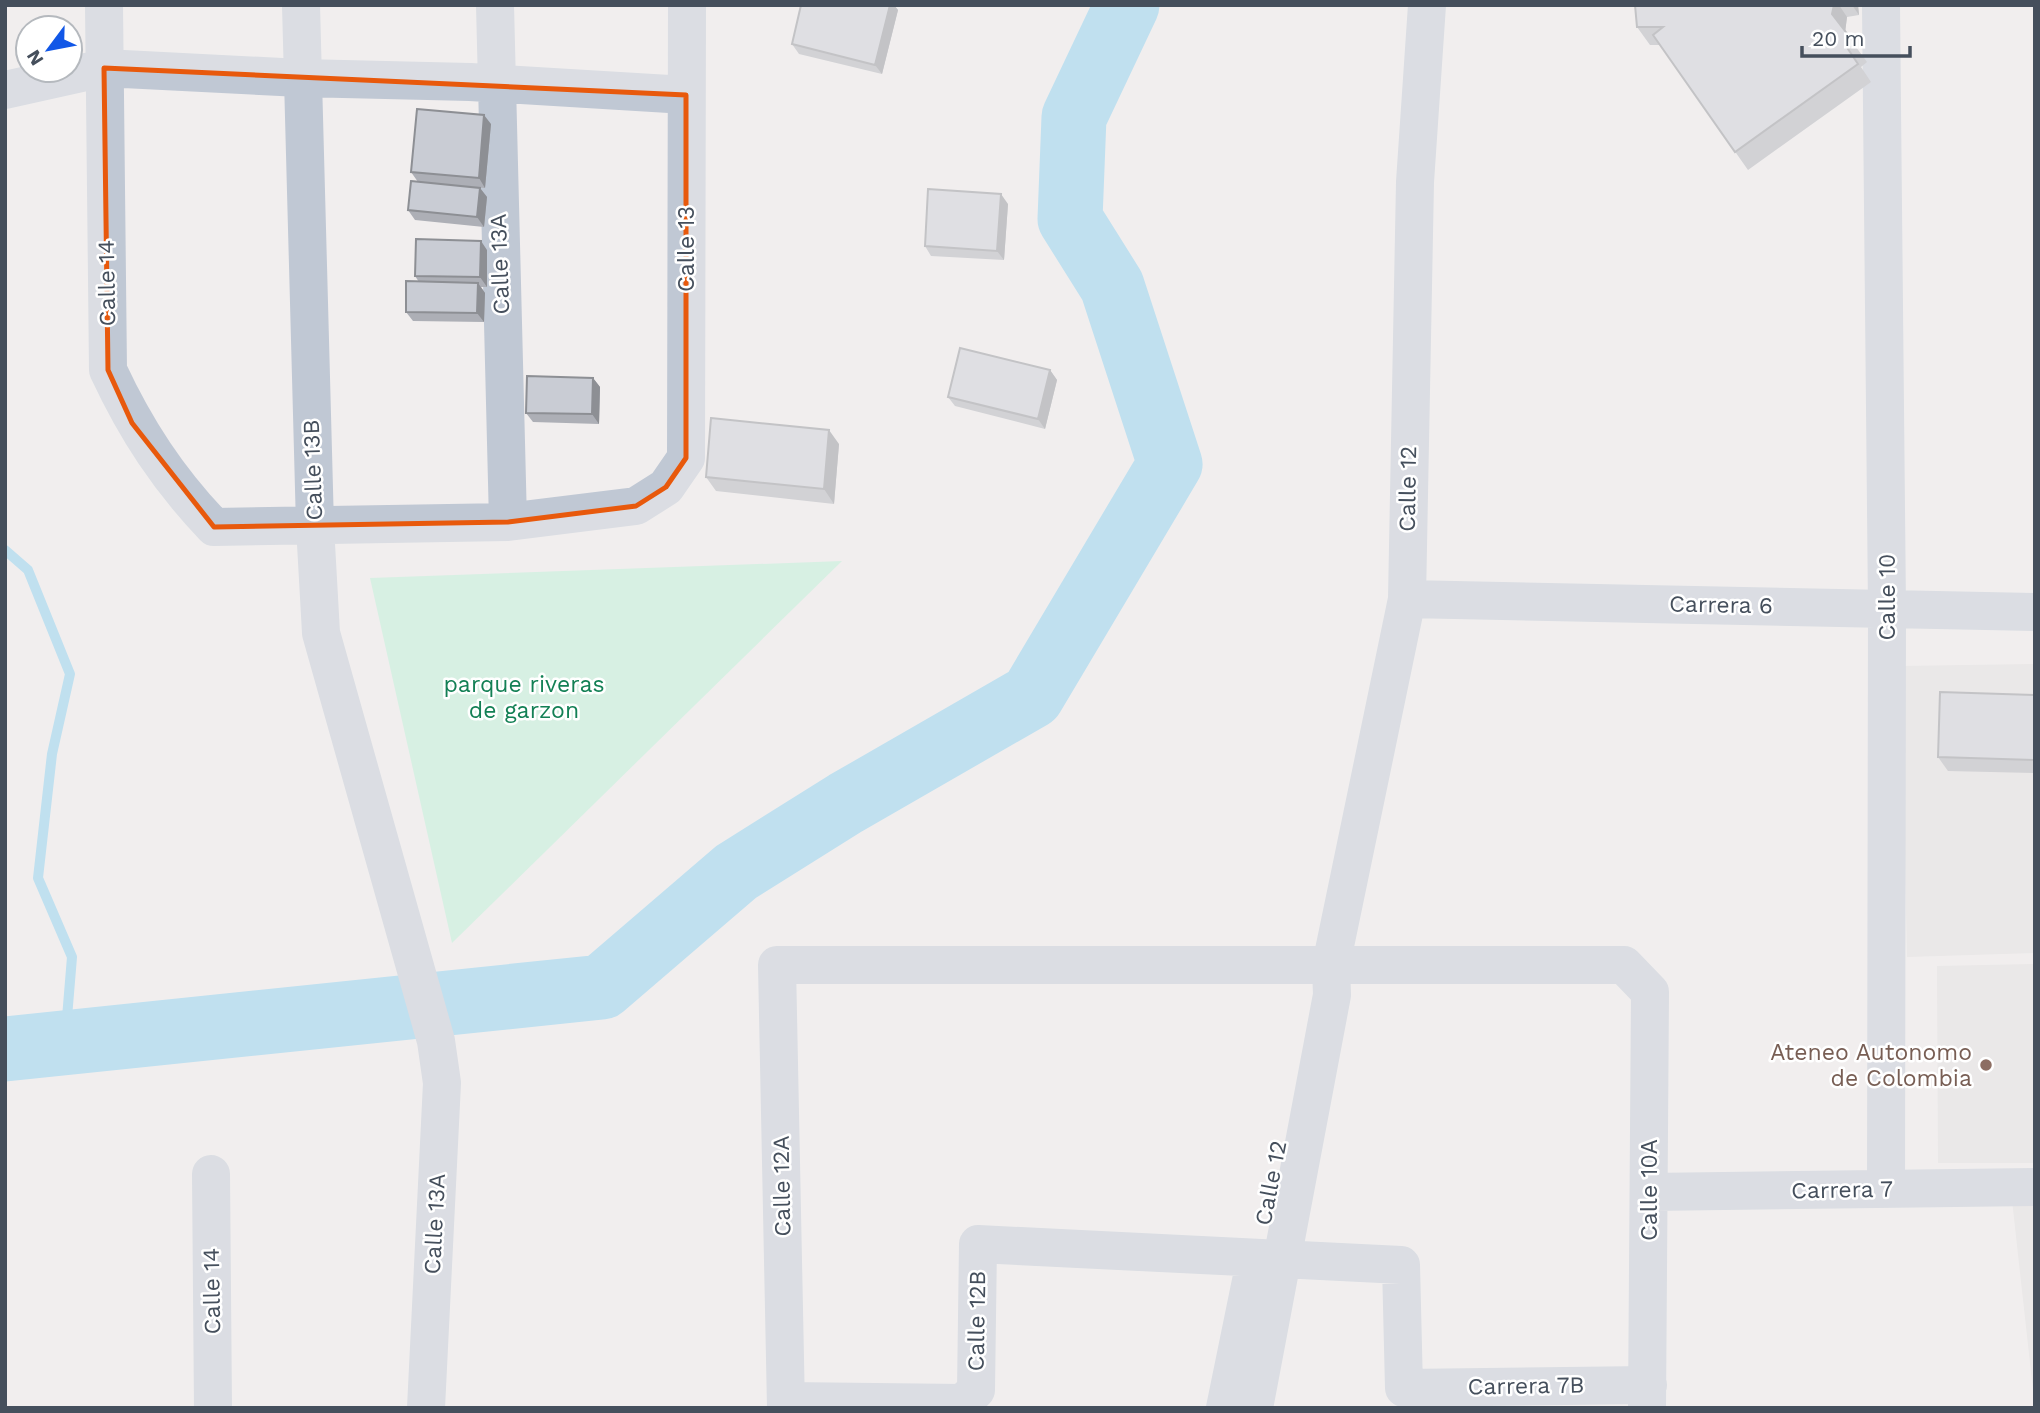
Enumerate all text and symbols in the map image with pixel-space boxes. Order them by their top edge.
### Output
north arrow [14,14,84,84]
scale bar [1802,14,1910,58]
text: 20 m [1812,26,1864,51]
text: N [22,46,48,70]
street label: Calle 13 [673,206,700,292]
street label: Calle 13A [485,213,515,315]
street label: Calle 14 [93,239,121,327]
street label: Calle 13B [298,419,328,521]
street label: Calle 12 [1394,446,1422,532]
street label: Calle 10 [1874,554,1901,640]
street label: Carrera 6 [1669,591,1773,619]
park label: parque riveras de garzon [443,671,605,724]
place label: Ateneo Autonomo de Colombia [1770,1039,1972,1092]
marker: Ateneo Autonomo de Colombia [1978,1057,1994,1073]
street label: Calle 12A [768,1135,796,1237]
street label: Calle 12 [1250,1138,1292,1228]
street label: Calle 10A [1636,1139,1663,1241]
street label: Calle 13A [419,1173,451,1275]
street label: Carrera 7 [1791,1176,1893,1204]
street label: Calle 14 [198,1247,226,1335]
street label: Calle 12B [963,1270,991,1372]
street label: Carrera 7B [1467,1371,1585,1401]

